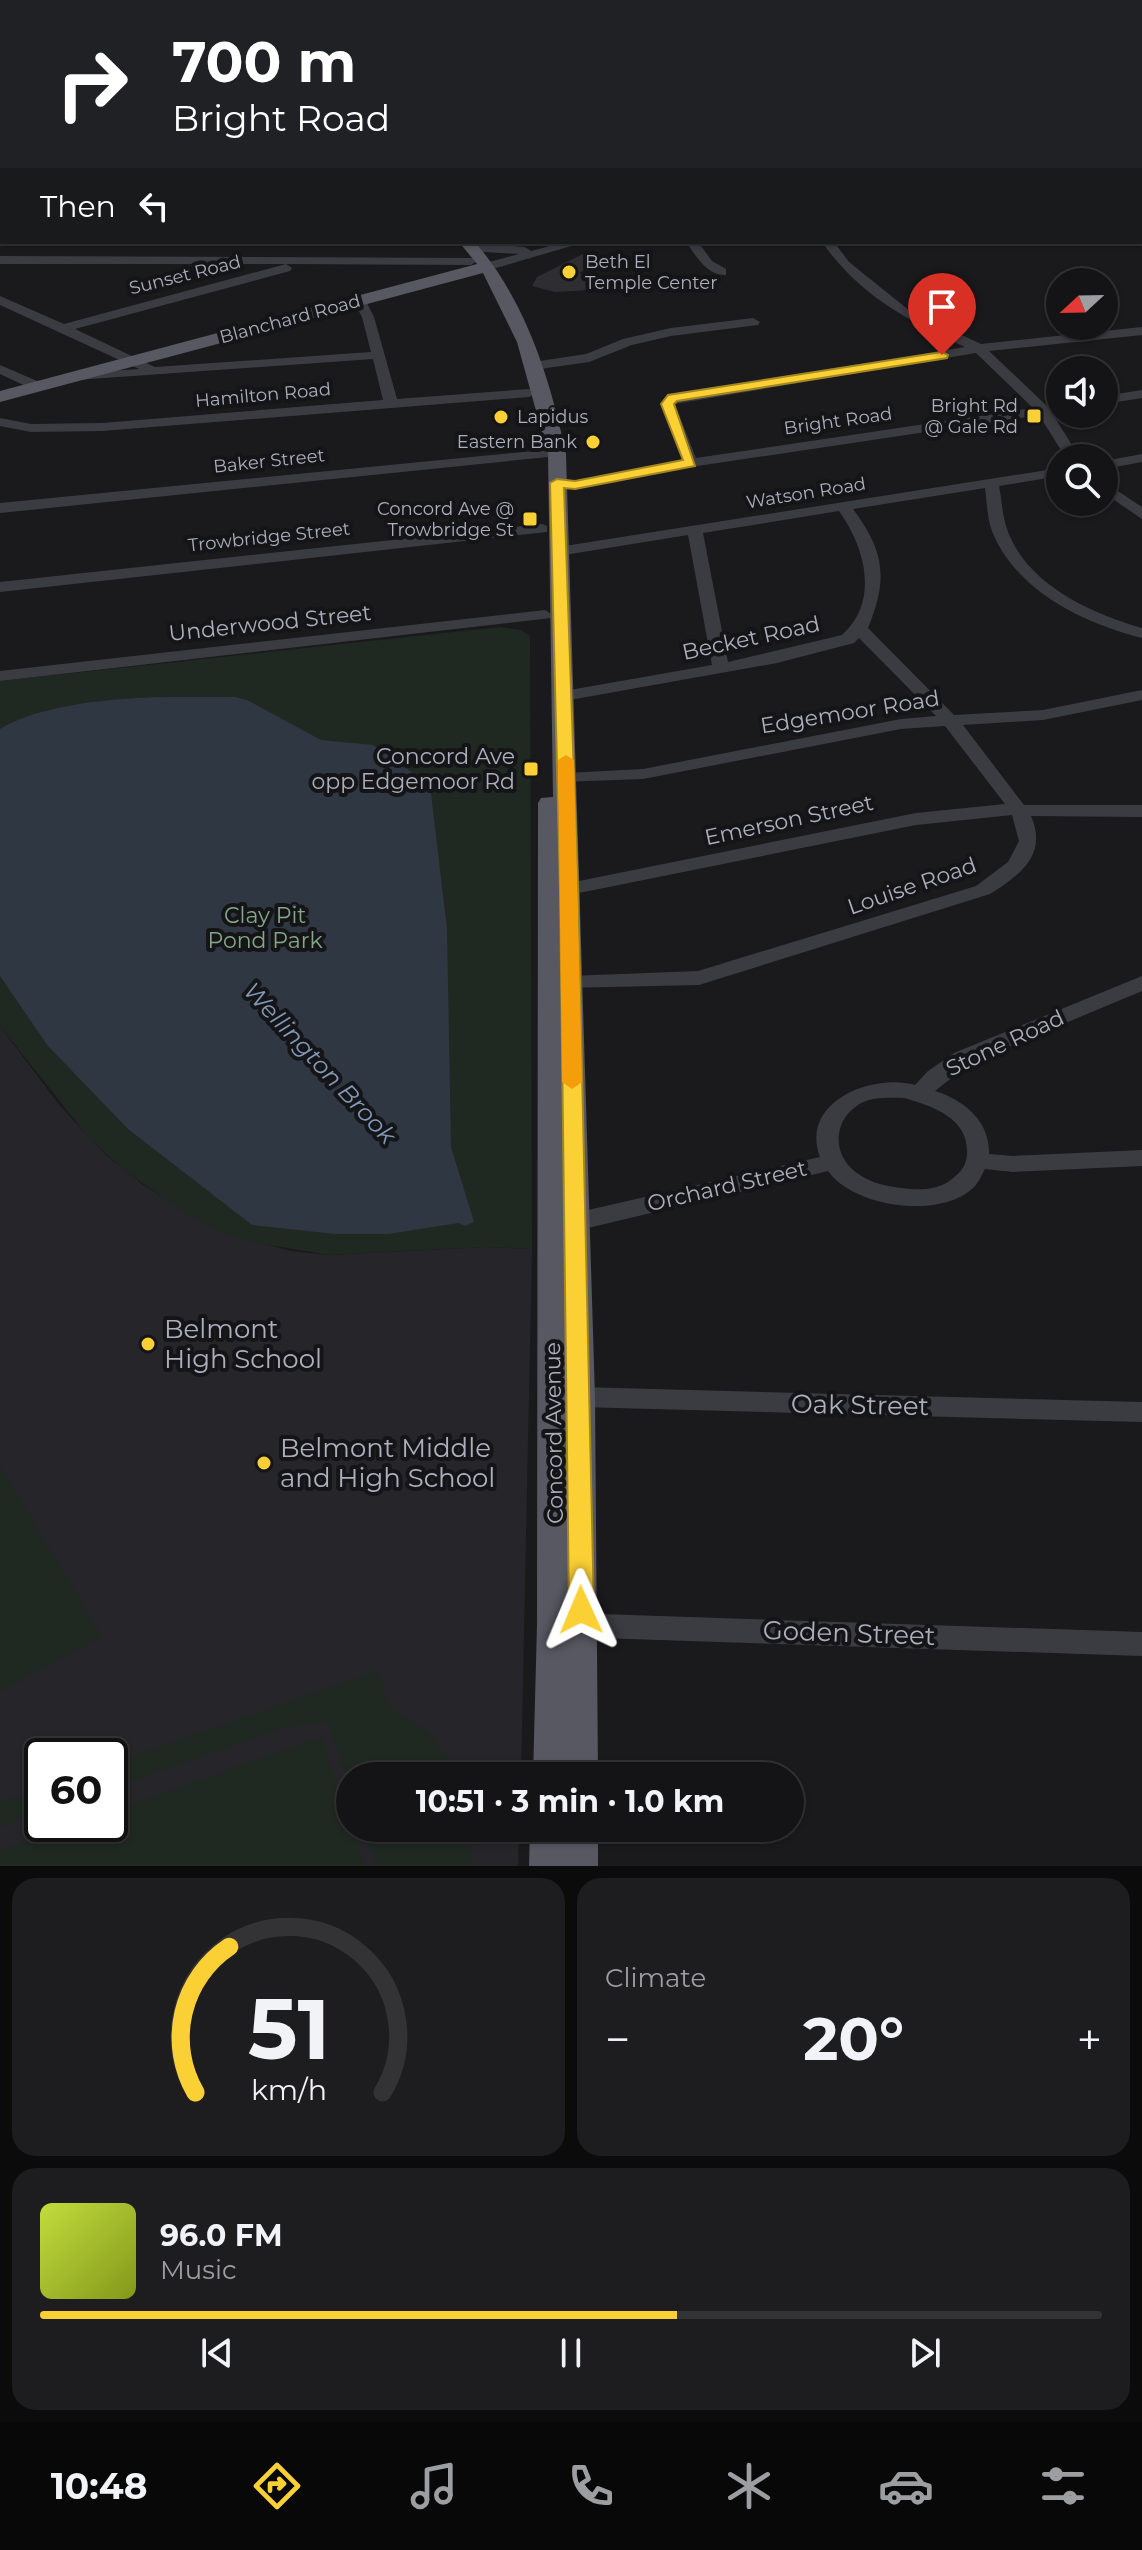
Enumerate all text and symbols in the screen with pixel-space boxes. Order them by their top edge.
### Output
text: 700 m [172,28,356,96]
icon: right [40,32,144,136]
text: Bright Road [172,96,390,140]
icon: left [132,184,176,228]
text: Then [40,188,116,225]
street label: Sunset Road [127,251,243,299]
place label: Beth El Temple Center [585,251,717,294]
marker: Beth El Temple Center [560,263,578,281]
north arrow [1046,268,1118,340]
map controls [1046,268,1118,516]
pin [908,273,976,355]
icon: arrive [920,285,964,329]
street label: Blanchard Road [217,290,363,348]
button: sound [1046,356,1118,428]
street label: Hamilton Road [194,378,332,412]
place label: Bright Rd @ Gale Rd [925,395,1018,438]
street label: Bright Road [782,403,894,439]
place label: Lapidus [517,406,589,428]
marker: Bright Rd @ Gale Rd [1025,407,1043,425]
marker: Lapidus [492,408,510,426]
place label: Eastern Bank [457,431,577,453]
marker: Eastern Bank [584,433,602,451]
street label: Baker Street [212,444,326,478]
button: search [1046,444,1118,516]
street label: Watson Road [745,473,867,513]
place label: Concord Ave @ Trowbridge St [377,498,514,541]
marker: Concord Ave @ Trowbridge St [521,510,539,528]
street label: Trowbridge Street [187,518,351,556]
street label: Underwood Street [167,599,373,647]
street label: Becket Road [680,610,822,666]
street label: Edgemoor Road [759,685,941,739]
place label: Concord Ave opp Edgemoor Rd [311,743,515,795]
marker: Concord Ave opp Edgemoor Rd [522,760,540,778]
street label: Emerson Street [702,789,876,851]
street label: Louise Road [844,851,980,921]
park label: Clay Pit Pond Park [207,902,323,954]
water label: Wellington Brook [238,976,403,1151]
street label: Stone Road [942,1004,1068,1082]
street label: Orchard Street [645,1155,809,1217]
place label: Belmont High School [164,1313,322,1375]
marker: Belmont High School [139,1335,157,1353]
street label: Concord Avenue [539,1342,569,1524]
street label: Oak Street [791,1388,929,1422]
place label: Belmont Middle and High School [280,1432,495,1494]
marker: Belmont Middle and High School [255,1454,273,1472]
position arrow [539,1568,623,1652]
street label: Goden Street [762,1614,936,1652]
speed limit sign: 60 [24,1738,128,1842]
text: 10:51 · 3 min · 1.0 km [416,1783,724,1820]
text: Climate [605,1962,706,1994]
text: 51 [247,1978,330,2080]
text: 20° [803,2002,904,2075]
text: − [605,2012,630,2066]
text: + [1077,2012,1102,2066]
text: km/h [250,2072,327,2107]
text: 96.0 FM [160,2217,283,2254]
text: Music [160,2254,237,2286]
icon: previous [195,2331,239,2375]
icon: pause [549,2331,593,2375]
icon: next [903,2331,947,2375]
icon: directions [249,2458,305,2514]
icon: music [406,2458,462,2514]
icon: phone [563,2458,619,2514]
icon: climate [721,2458,777,2514]
icon: car [878,2458,934,2514]
icon: filters [1035,2458,1091,2514]
text: 10:48 [51,2464,148,2508]

